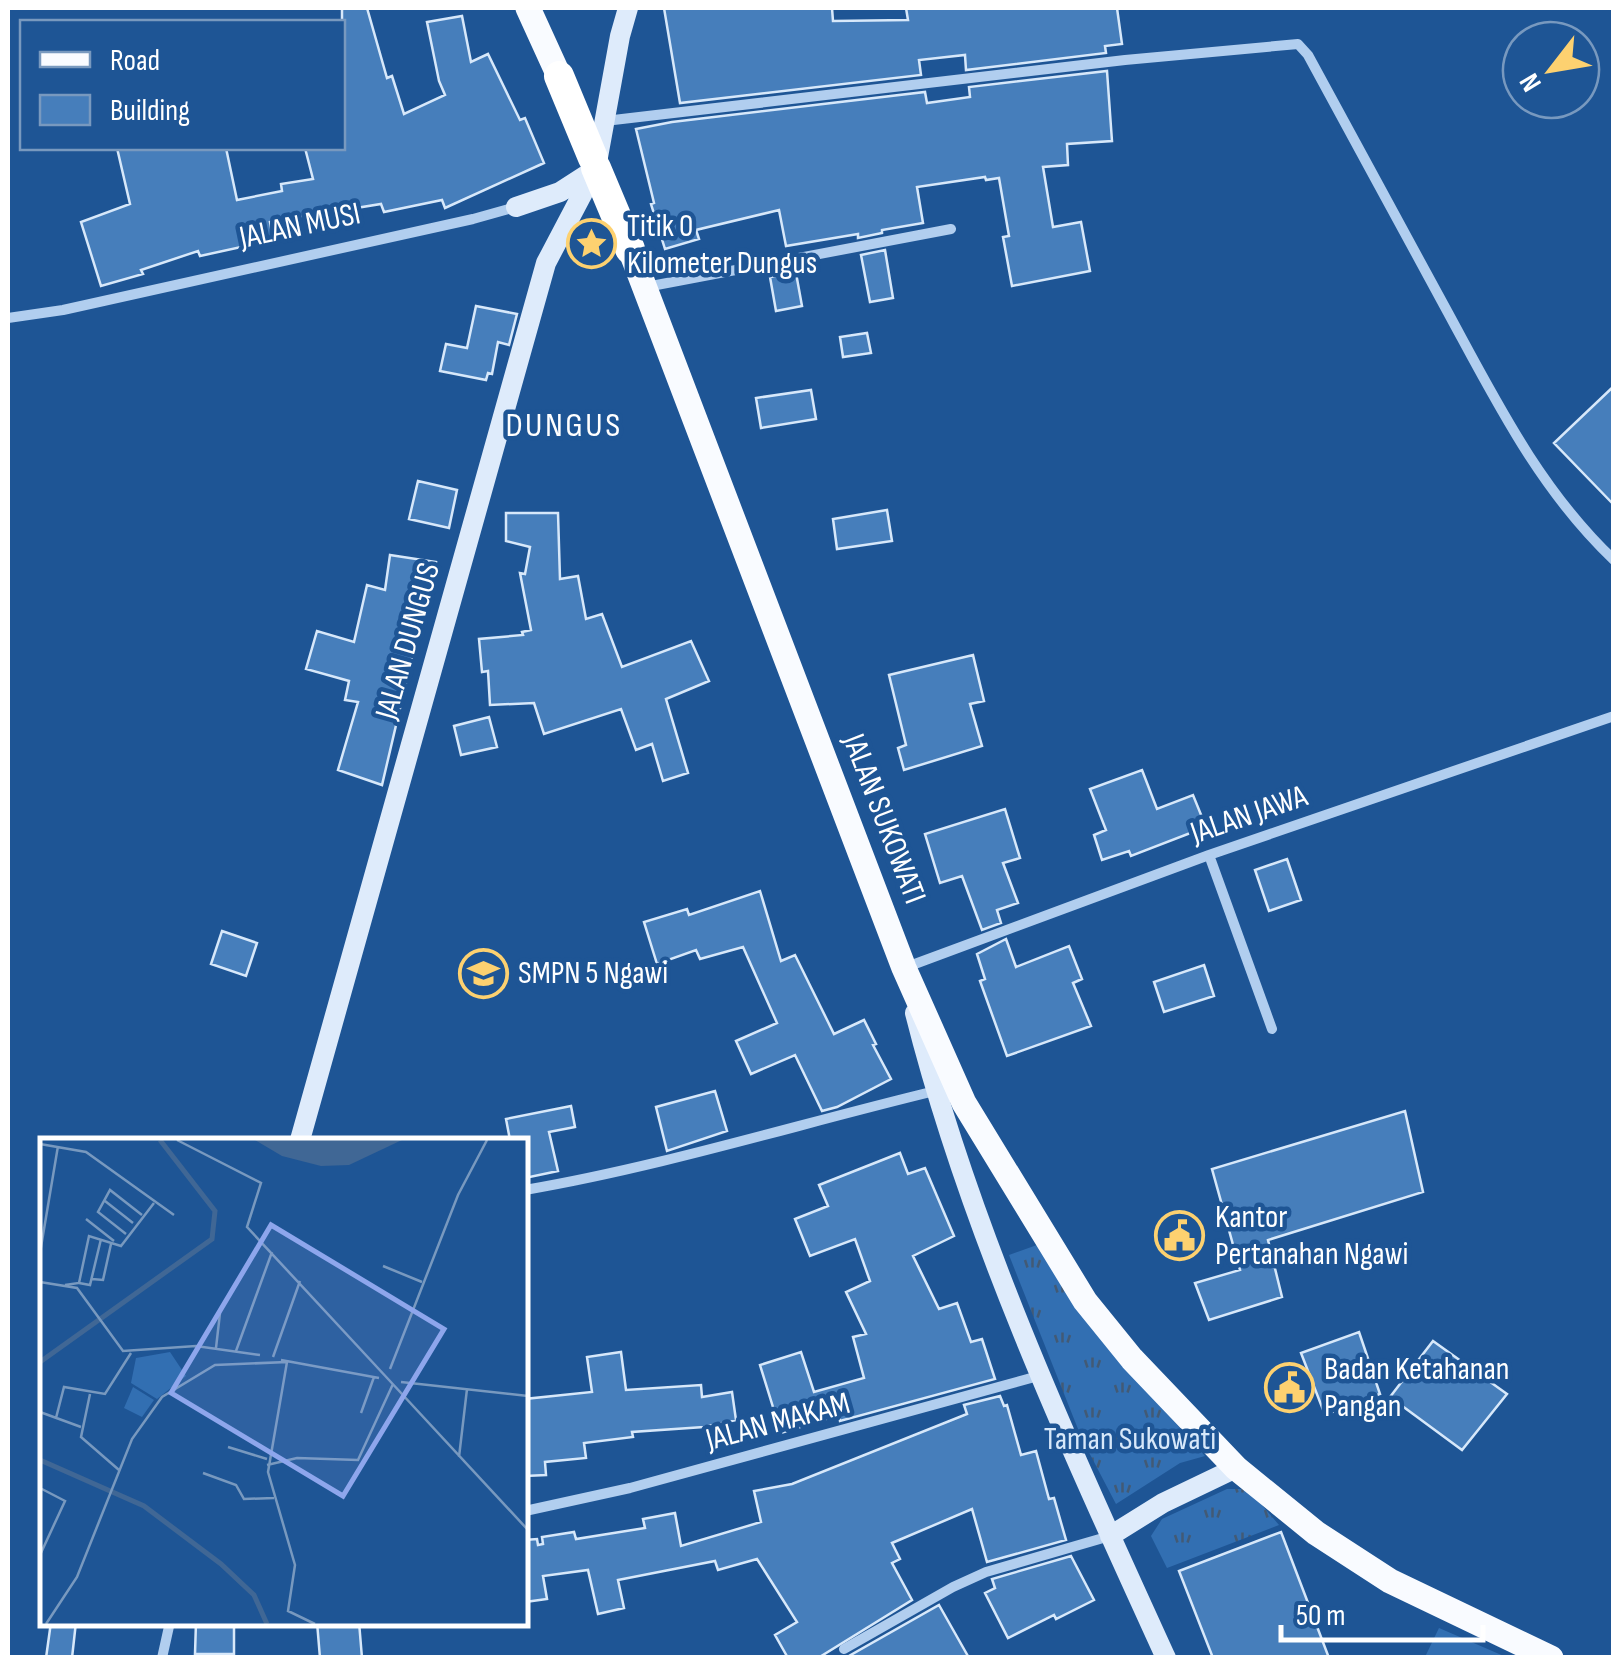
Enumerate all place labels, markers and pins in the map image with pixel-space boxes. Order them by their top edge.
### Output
place label: Titik 0 Kilometer Dungus [627,207,817,283]
place icon: Titik 0 Kilometer Dungus [566,218,618,270]
school or university icon: SMPN 5 Ngawi [457,947,509,999]
place label: SMPN 5 Ngawi [518,954,668,993]
place label: Kantor Pertanahan Ngawi [1215,1198,1408,1274]
public building icon: Kantor Pertanahan Ngawi [1154,1209,1206,1261]
place label: Badan Ketahanan Pangan [1324,1350,1509,1426]
public building icon: Badan Ketahanan Pangan [1263,1361,1315,1413]

